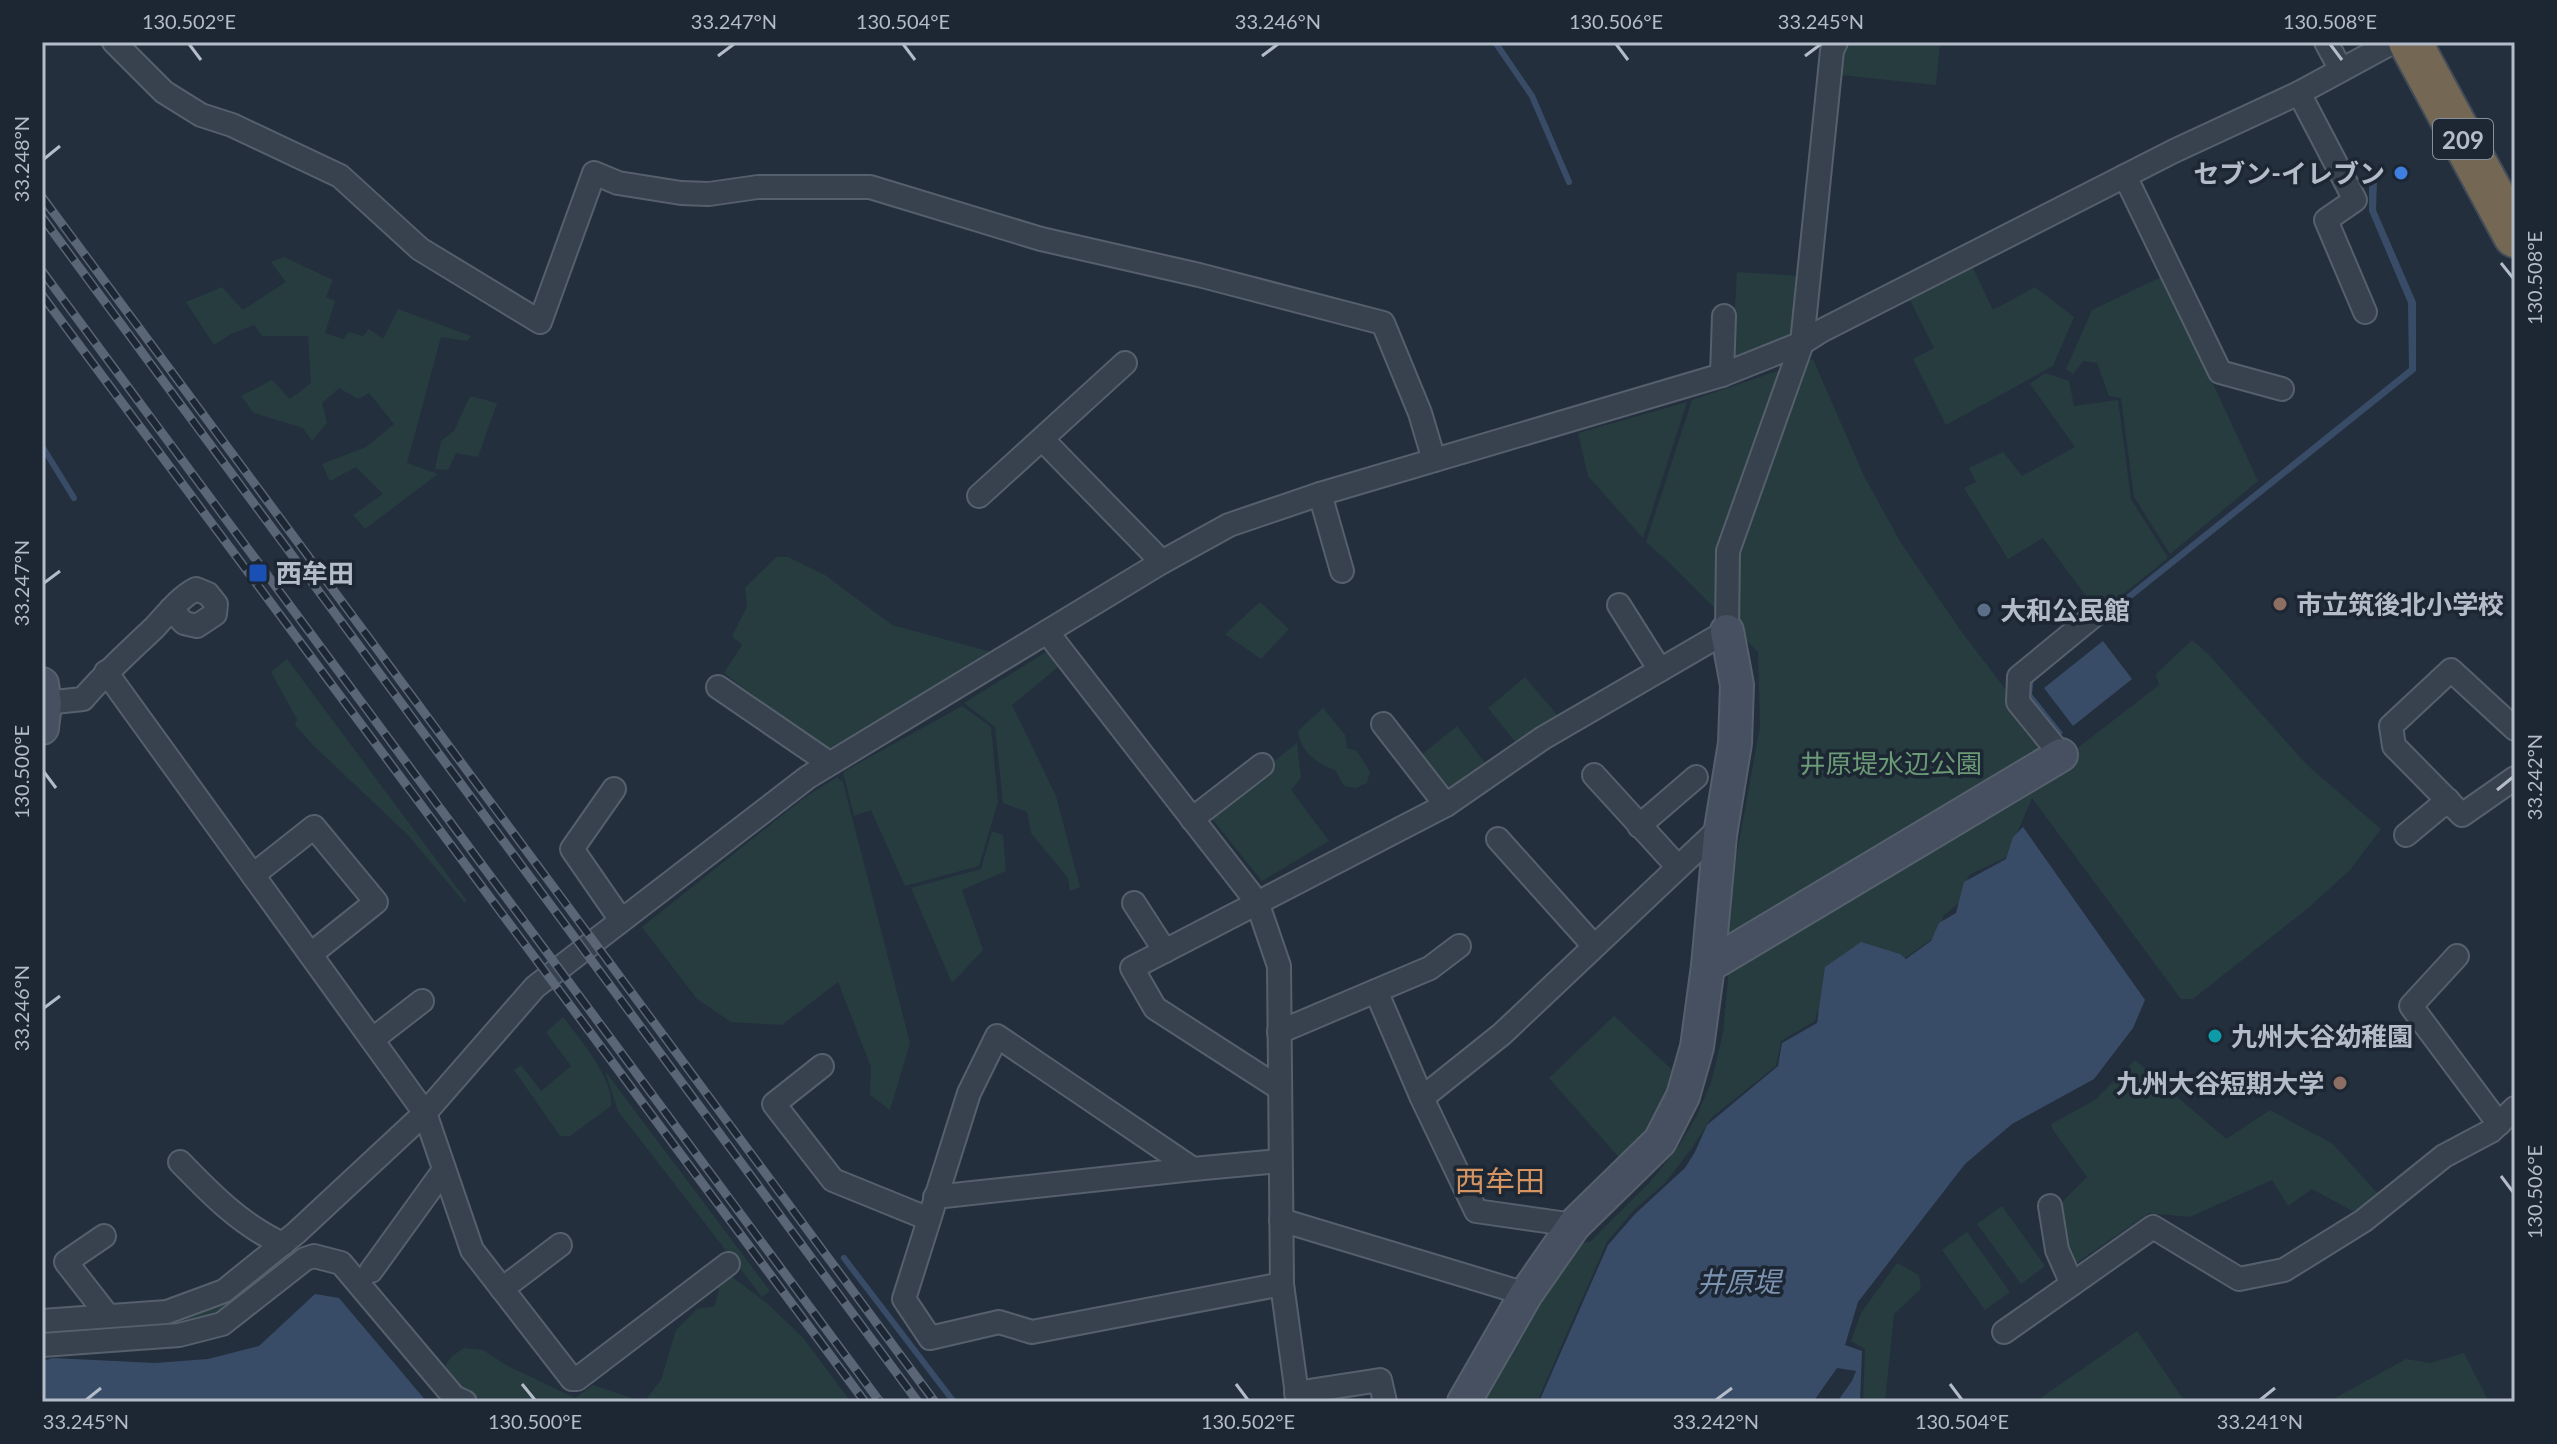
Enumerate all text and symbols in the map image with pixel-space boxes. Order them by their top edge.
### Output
text: 130.502°E [142,9,236,33]
text: 33.247°N [691,9,777,33]
text: 130.504°E [856,9,950,33]
text: 33.246°N [1235,9,1321,33]
text: 130.506°E [1569,9,1663,33]
text: 33.245°N [1778,9,1864,33]
text: 130.508°E [2283,9,2377,33]
text: 33.248°N [9,116,33,202]
road number: 209 [2433,119,2493,159]
place label: セブン-イレブン [2193,157,2385,189]
marker: セブン-イレブン [2392,164,2410,182]
text: 130.508°E [2522,231,2546,325]
text: 33.247°N [9,540,33,626]
place label: 西牟田 [276,557,354,589]
marker: 西牟田 [247,562,269,584]
place label: 市立筑後北小学校 [2296,588,2504,620]
place label: 大和公民館 [2000,594,2130,626]
marker: 市立筑後北小学校 [2271,595,2289,613]
marker: 大和公民館 [1975,601,1993,619]
text: 130.500°E [9,725,33,819]
text: 33.242°N [2522,734,2546,820]
park label: 井原堤水辺公園 [1800,747,1982,779]
text: 33.246°N [9,965,33,1051]
place label: 九州大谷幼稚園 [2231,1020,2413,1052]
marker: 九州大谷幼稚園 [2206,1027,2224,1045]
place label: 九州大谷短期大学 [2116,1067,2324,1099]
marker: 九州大谷短期大学 [2331,1074,2349,1092]
text: 130.506°E [2522,1145,2546,1239]
district label: 西牟田 [1455,1162,1545,1198]
water label: 井原堤 [1697,1264,1784,1298]
text: 33.245°N [43,1409,129,1433]
text: 130.500°E [488,1409,582,1433]
text: 130.502°E [1201,1409,1295,1433]
text: 33.242°N [1673,1409,1759,1433]
text: 130.504°E [1915,1409,2009,1433]
text: 33.241°N [2217,1409,2303,1433]

